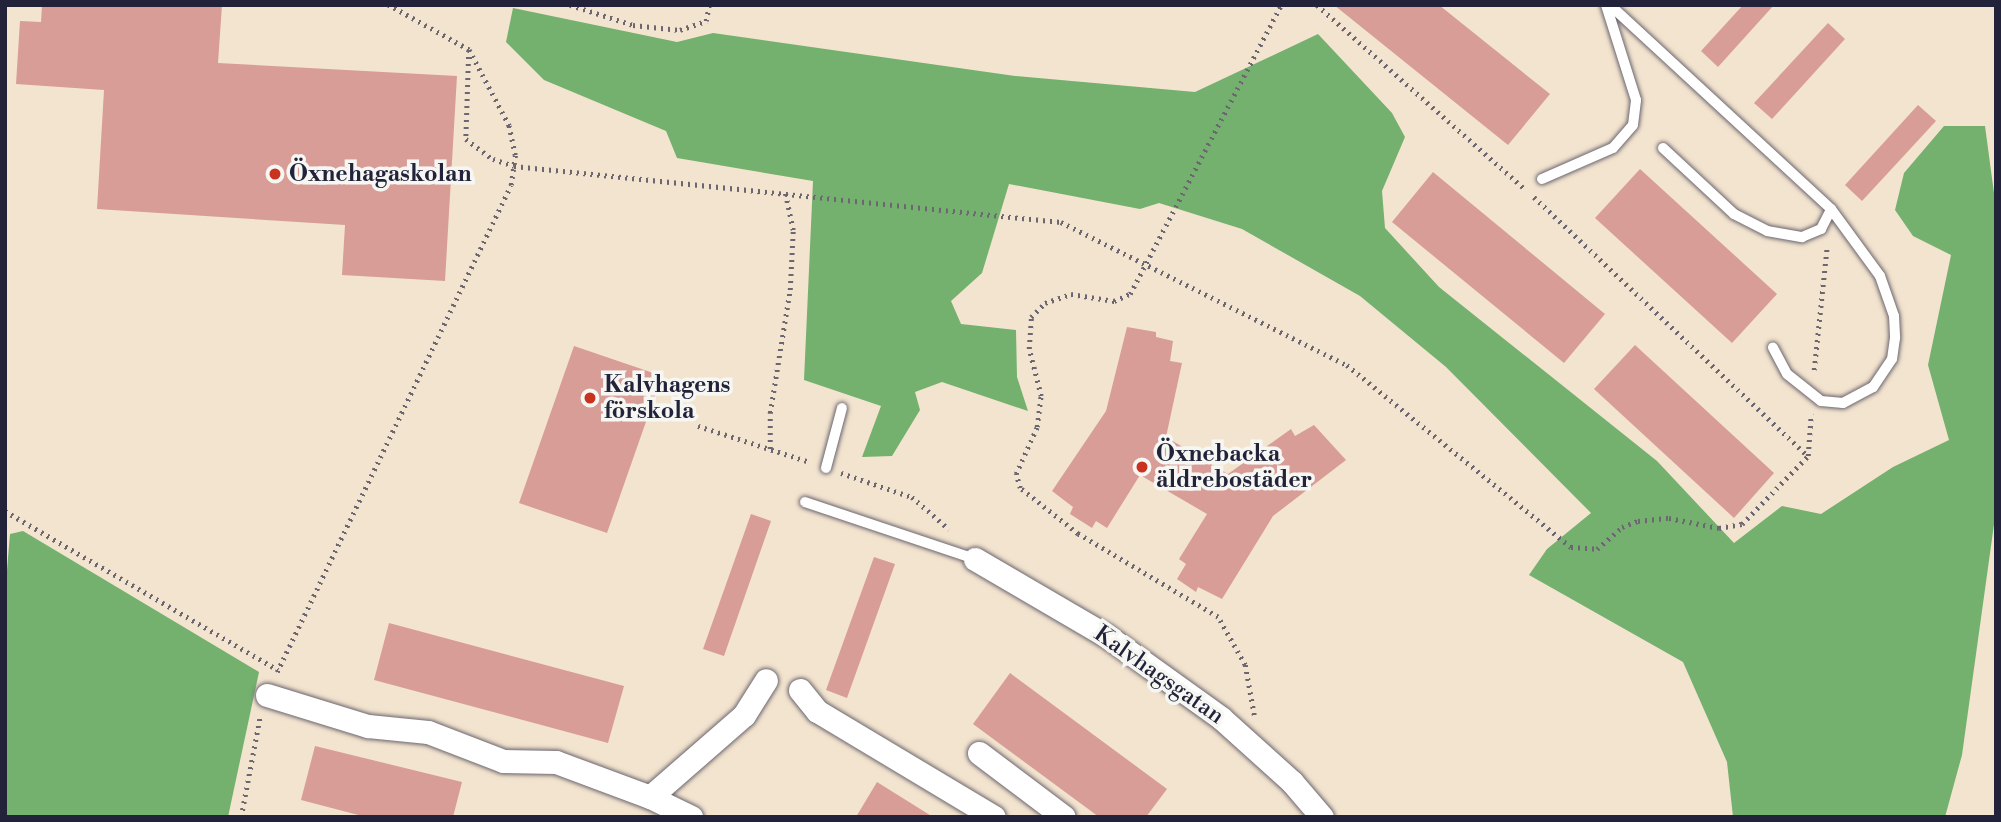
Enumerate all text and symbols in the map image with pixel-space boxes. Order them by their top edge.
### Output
place label: Öxnehagaskolan [289,160,472,188]
marker: Öxnehagaskolan [267,166,283,182]
place label: Kalvhagens förskola [604,371,730,425]
marker: Kalvhagens förskola [582,390,598,406]
place label: Öxnebacka äldrebostäder [1156,440,1312,494]
marker: Öxnebacka äldrebostäder [1134,459,1150,475]
street label: Kalvhagsgatan [1089,620,1229,730]

